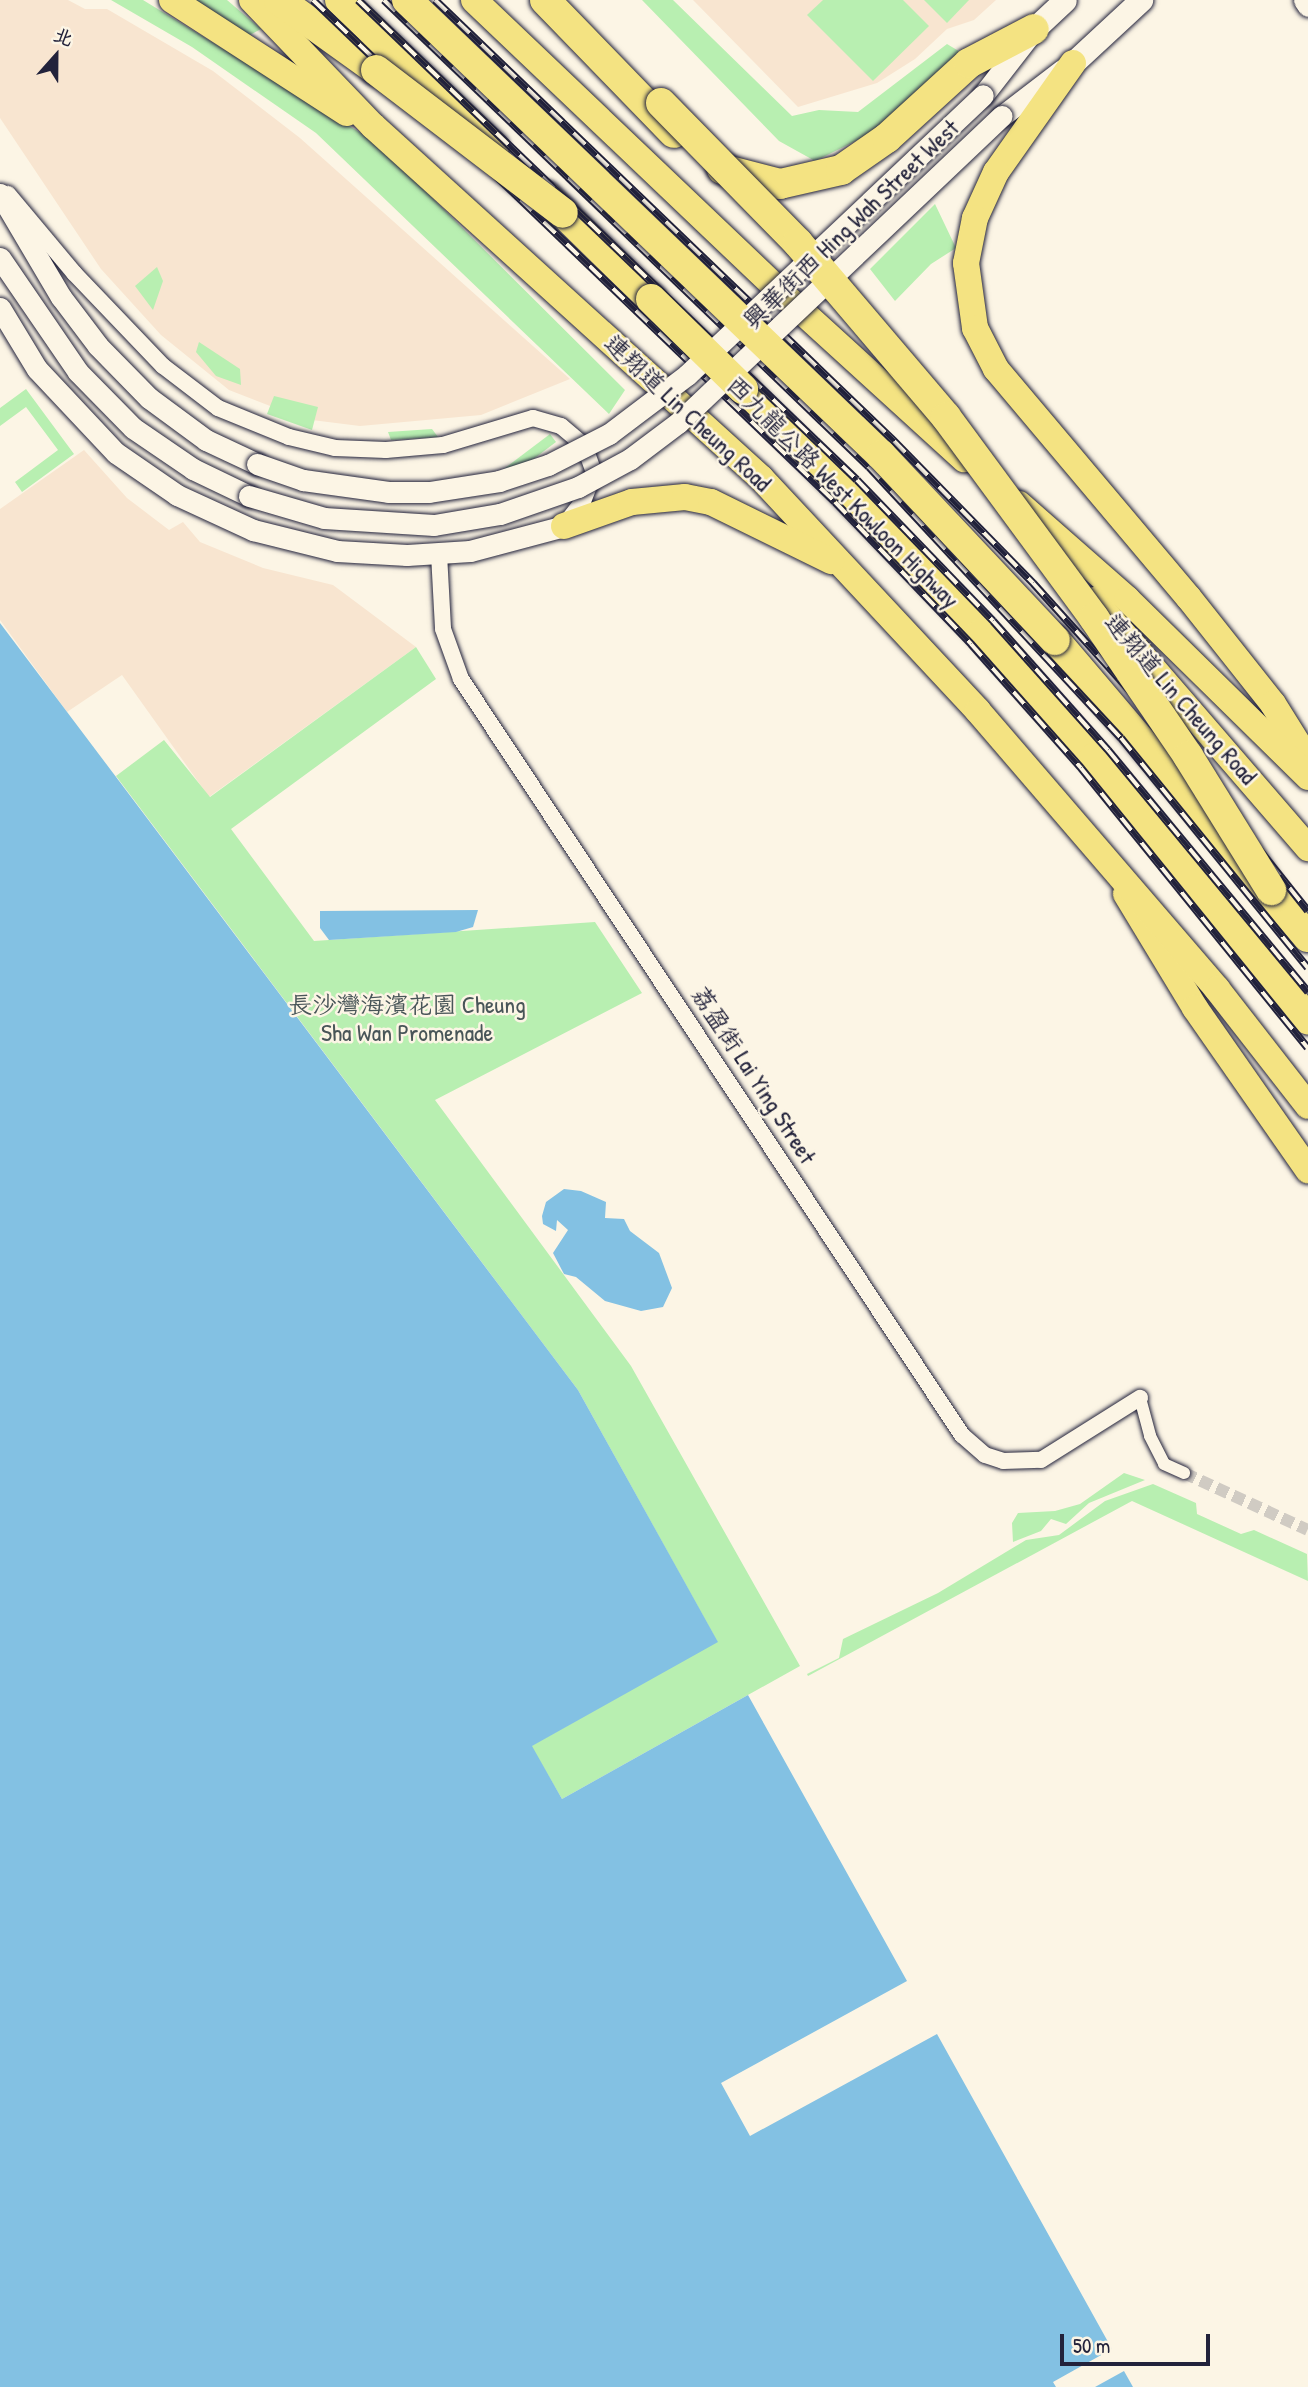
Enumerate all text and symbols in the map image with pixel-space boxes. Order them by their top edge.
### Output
north arrow [21,21,91,91]
text: 北 [50,21,77,52]
street label: 興華街西 Hing Wah Street West [737,114,965,334]
street label: 連翔道 Lin Cheung Road [599,328,777,498]
street label: 西九龍公路 West Kowloon Highway [721,370,965,614]
street label: 連翔道 Lin Cheung Road [1099,608,1263,790]
street label: 荔盈街 Lai Ying Street [686,981,822,1169]
park label: 長沙灣海濱花園 Cheung Sha Wan Promenade [288,991,526,1047]
scale bar [1063,2320,1214,2364]
text: 50 m [1073,2331,1110,2360]

